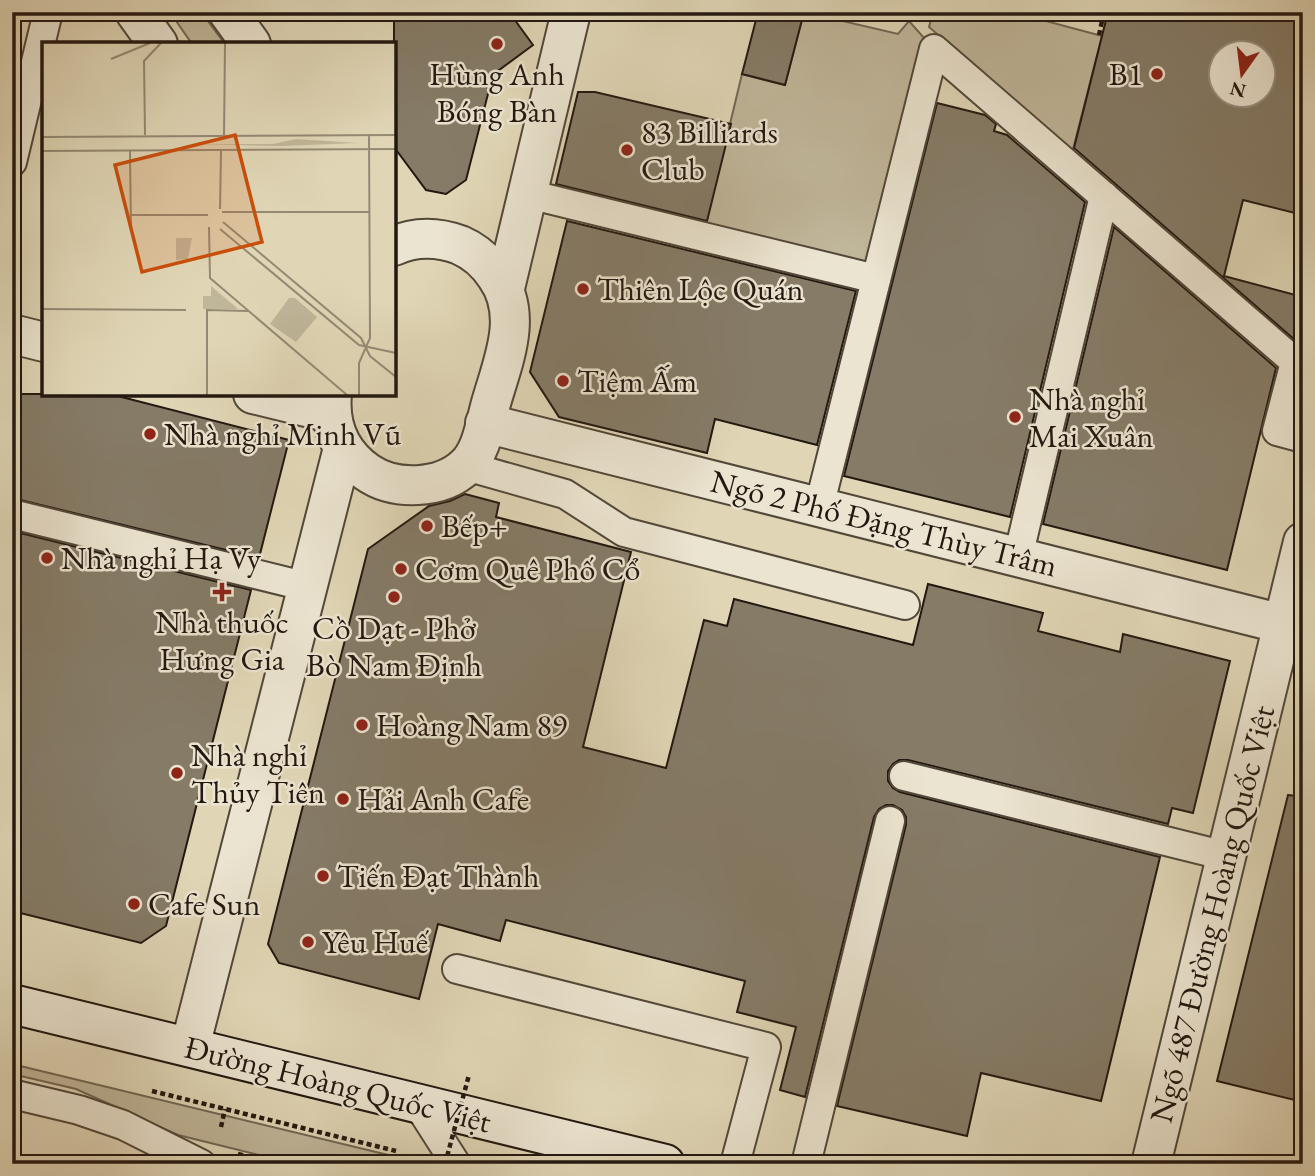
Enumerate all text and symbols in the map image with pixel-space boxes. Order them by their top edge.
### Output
marker: Hùng Anh Bóng Bàn [489,36,505,52]
north arrow [1206,38,1276,108]
inset map [42,42,396,396]
place label: Hùng Anh Bóng Bàn [429,53,565,132]
place label: B1 [1109,53,1143,95]
marker: B1 [1149,66,1165,82]
text: N [1227,76,1248,104]
place label: 83 Billiards Club [641,111,778,190]
marker: 83 Billiards Club [619,142,635,158]
place label: Thiên Lộc Quán [597,268,804,310]
marker: Thiên Lộc Quán [575,281,591,297]
place label: Tiệm Ấm [577,360,697,402]
marker: Tiệm Ấm [555,373,571,389]
place label: Nhà nghỉ Mai Xuân [1029,378,1153,457]
marker: Nhà nghỉ Mai Xuân [1007,409,1023,425]
place label: Nhà nghỉ Minh Vũ [164,413,401,455]
marker: Nhà nghỉ Minh Vũ [142,426,158,442]
street label: Ngõ 2 Phố Đặng Thùy Trâm [706,460,1062,586]
place label: Bếp+ [441,505,508,547]
marker: Bếp+ [419,518,435,534]
place label: Nhà nghỉ Hạ Vy [61,537,262,579]
place label: Cơm Quê Phố Cổ [415,548,640,590]
marker: Nhà nghỉ Hạ Vy [39,550,55,566]
marker: Cơm Quê Phố Cổ [393,561,409,577]
marker: Nhà thuốc Hưng Gia [214,584,230,600]
marker: Cồ Dạt - Phở Bò Nam Định [386,589,402,605]
place label: Nhà thuốc Hưng Gia [155,601,289,680]
place label: Cồ Dạt - Phở Bò Nam Định [306,607,482,686]
street label: Ngõ 487 Đường Hoàng Quốc Việt [1140,701,1284,1127]
place label: Hoàng Nam 89 [376,704,567,746]
marker: Hoàng Nam 89 [354,717,370,733]
place label: Nhà nghỉ Thủy Tiên [191,734,325,813]
marker: Nhà nghỉ Thủy Tiên [169,765,185,781]
place label: Hải Anh Cafe [357,778,529,820]
marker: Hải Anh Cafe [335,791,351,807]
place label: Tiến Đạt Thành [337,855,539,897]
marker: Tiến Đạt Thành [315,868,331,884]
place label: Cafe Sun [148,883,260,925]
marker: Cafe Sun [126,896,142,912]
place label: Yêu Huế [322,921,430,963]
marker: Yêu Huế [300,934,316,950]
street label: Đường Hoàng Quốc Việt [180,1026,496,1142]

